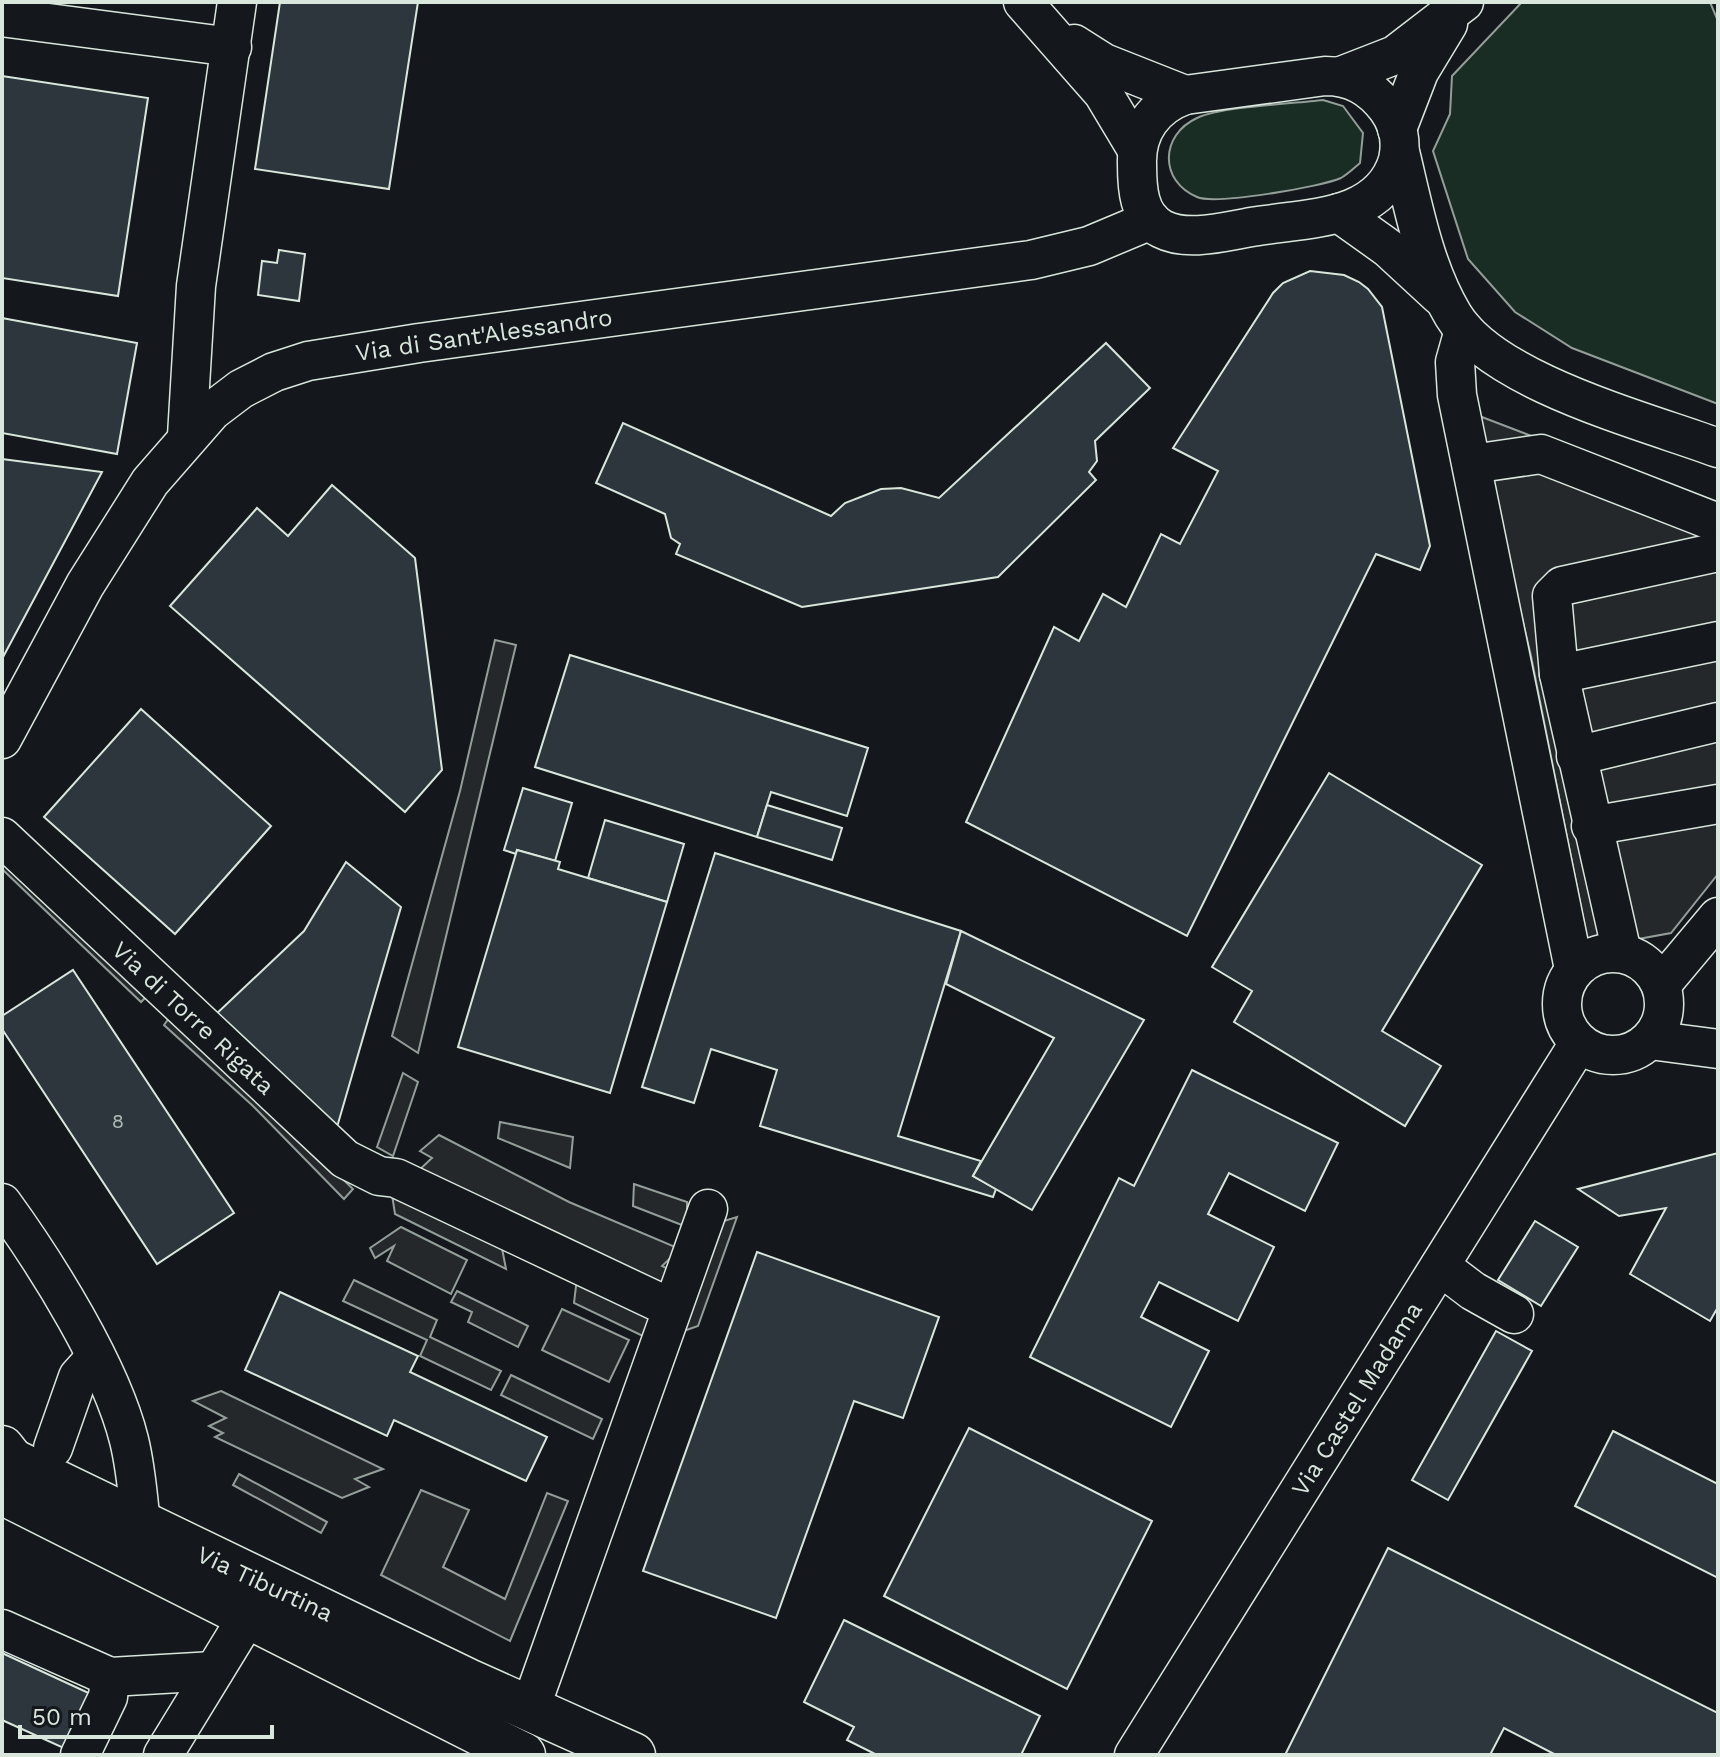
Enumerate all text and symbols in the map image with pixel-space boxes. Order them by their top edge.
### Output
street label: Via di Sant'Alessandro [354,303,614,367]
street label: Via di Torre Rigata [106,936,280,1100]
house number: 8 [112,1109,124,1133]
street label: Via Castel Madama [1286,1297,1428,1501]
street label: Via Tiburtina [193,1540,337,1628]
scale bar [20,1689,272,1739]
text: 50 m [32,1703,92,1731]

